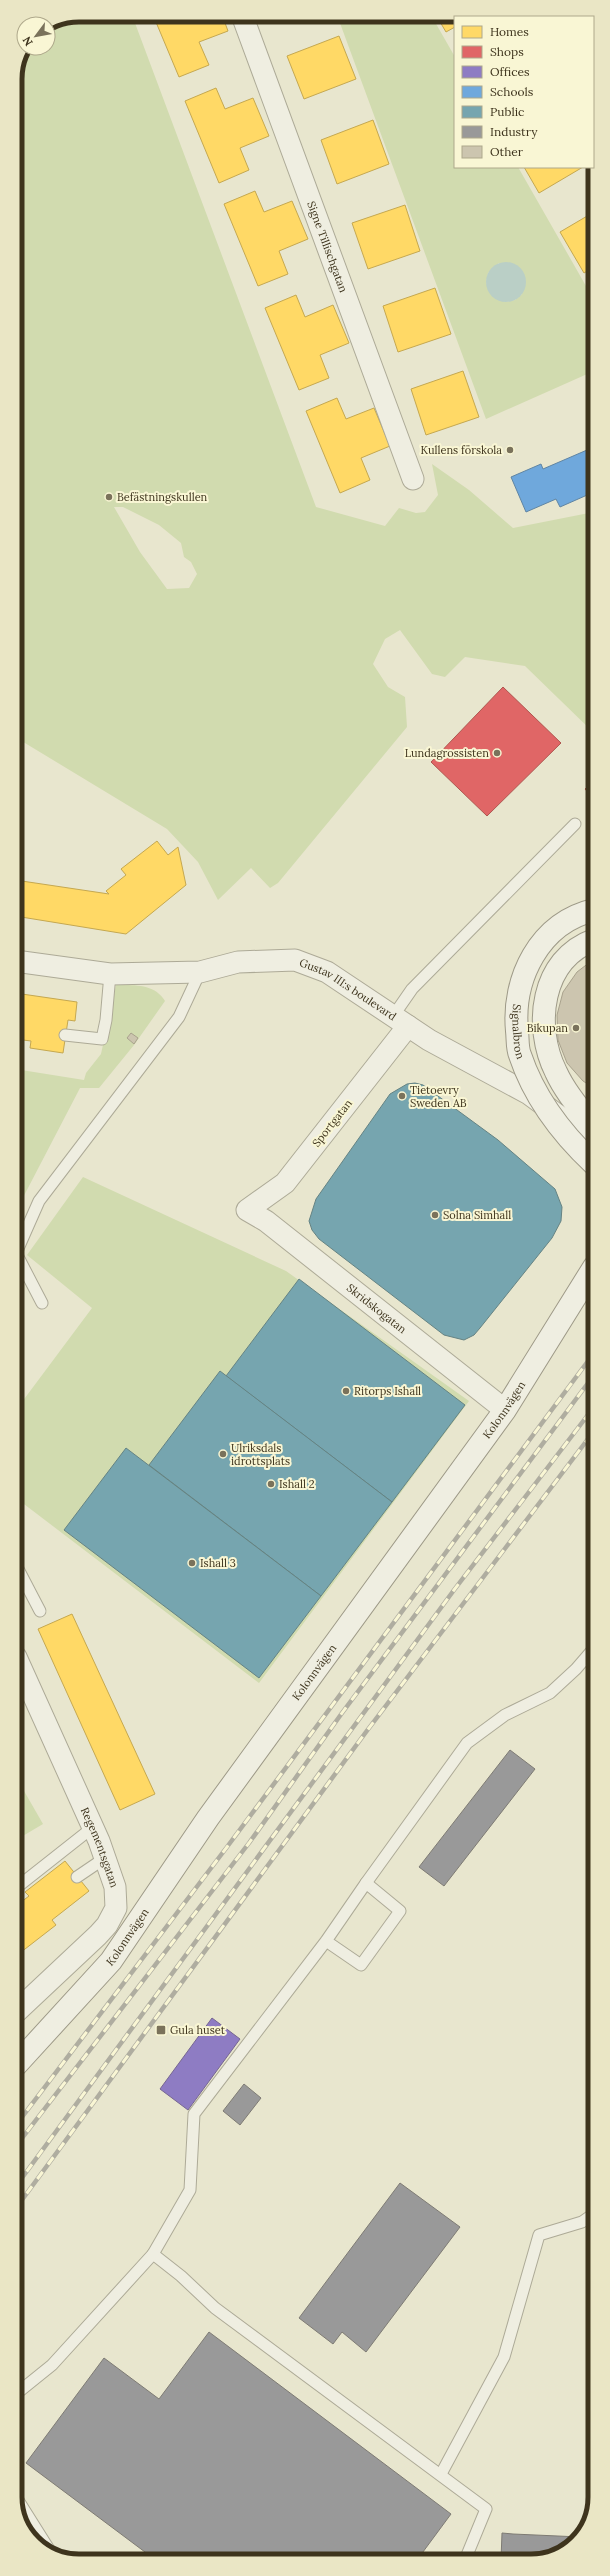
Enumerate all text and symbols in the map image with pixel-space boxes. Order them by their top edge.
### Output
north arrow [16,16,56,56]
legend [454,16,594,168]
text: Homes [490,24,529,39]
text: N [19,34,36,49]
text: Shops [490,44,524,59]
text: Offices [490,64,530,79]
text: Schools [490,84,534,99]
text: Public [490,104,524,119]
text: Industry [490,124,538,139]
text: Other [490,144,524,159]
street label: Signe Tillischgatan [304,199,351,295]
place label: Kullens förskola [421,443,502,457]
marker: Kullens förskola [505,445,515,455]
place label: Befästningskullen [117,490,208,504]
marker: Befästningskullen [104,492,114,502]
place label: Lundagrossisten [405,746,489,760]
marker: Lundagrossisten [492,748,502,758]
street label: Gustav III:s boulevard [298,955,399,1024]
street label: Signalbron [509,1004,528,1061]
place label: Bikupan [527,1021,568,1035]
marker: Bikupan [571,1023,581,1033]
place label: Tietoevry Sweden AB [410,1083,467,1110]
marker: Tietoevry Sweden AB [397,1091,407,1101]
street label: Sportgatan [309,1096,355,1150]
place label: Solna Simhall [443,1208,511,1222]
marker: Solna Simhall [430,1210,440,1220]
street label: Skridskogatan [344,1281,410,1337]
street label: Kolonnvägen [480,1378,528,1441]
place label: Ritorps Ishall [354,1384,421,1398]
marker: Ritorps Ishall [341,1386,351,1396]
place label: Ulriksdals idrottsplats [231,1441,290,1468]
marker: Ulriksdals idrottsplats [218,1449,228,1459]
place label: Ishall 2 [279,1477,315,1491]
marker: Ishall 2 [266,1479,276,1489]
place label: Ishall 3 [200,1556,236,1570]
marker: Ishall 3 [187,1558,197,1568]
street label: Kolonnvägen [289,1641,339,1703]
street label: Regementsgatan [78,1805,122,1889]
street label: Kolonnvägen [103,1905,152,1969]
place label: Gula huset [170,2023,226,2037]
marker: Gula huset [155,2024,167,2036]

